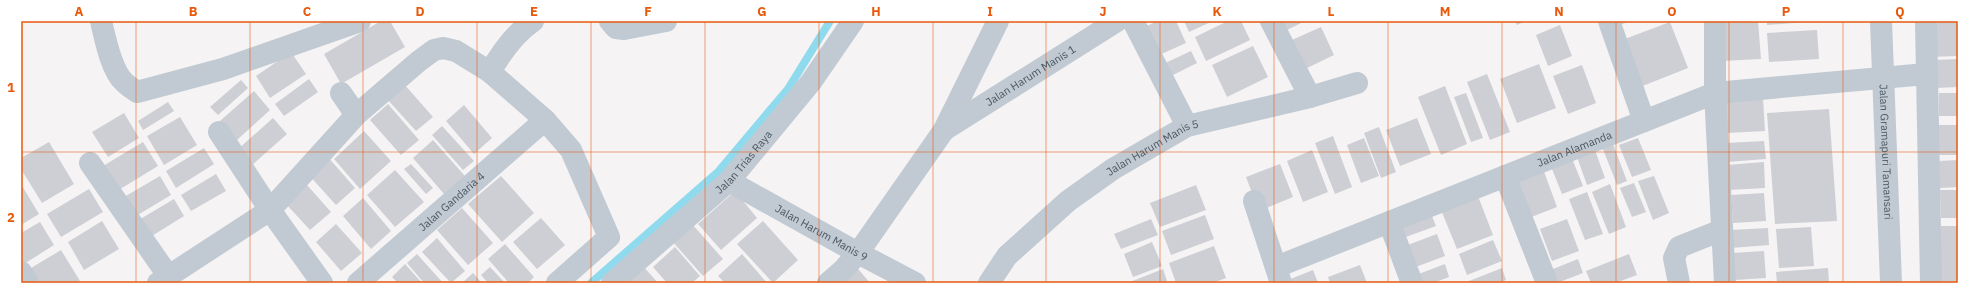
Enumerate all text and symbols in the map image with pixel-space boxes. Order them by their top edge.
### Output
text: A [75,3,84,20]
text: B [189,3,198,20]
text: C [303,3,312,20]
text: D [415,3,425,20]
text: E [530,3,538,20]
text: F [644,3,652,20]
text: G [757,3,767,20]
text: H [871,3,881,20]
text: I [987,3,993,20]
text: J [1099,3,1107,20]
text: K [1212,3,1222,20]
text: L [1328,3,1335,20]
text: M [1440,3,1450,20]
text: N [1554,3,1564,20]
text: O [1667,3,1677,20]
text: P [1782,3,1791,20]
text: Q [1895,3,1905,20]
street label: Jalan Harum Manis 1 [983,42,1079,109]
text: 1 [7,79,15,96]
street label: Jalan Gramapuri Tamansari [1876,84,1896,220]
street label: Jalan Harum Manis 5 [1103,117,1200,179]
street label: Jalan Trias Raya [712,127,775,197]
street label: Jalan Alamanda [1535,128,1614,170]
street label: Jalan Gandaria 4 [416,169,488,234]
street label: Jalan Harum Manis 9 [773,201,870,264]
text: 2 [7,209,15,226]

